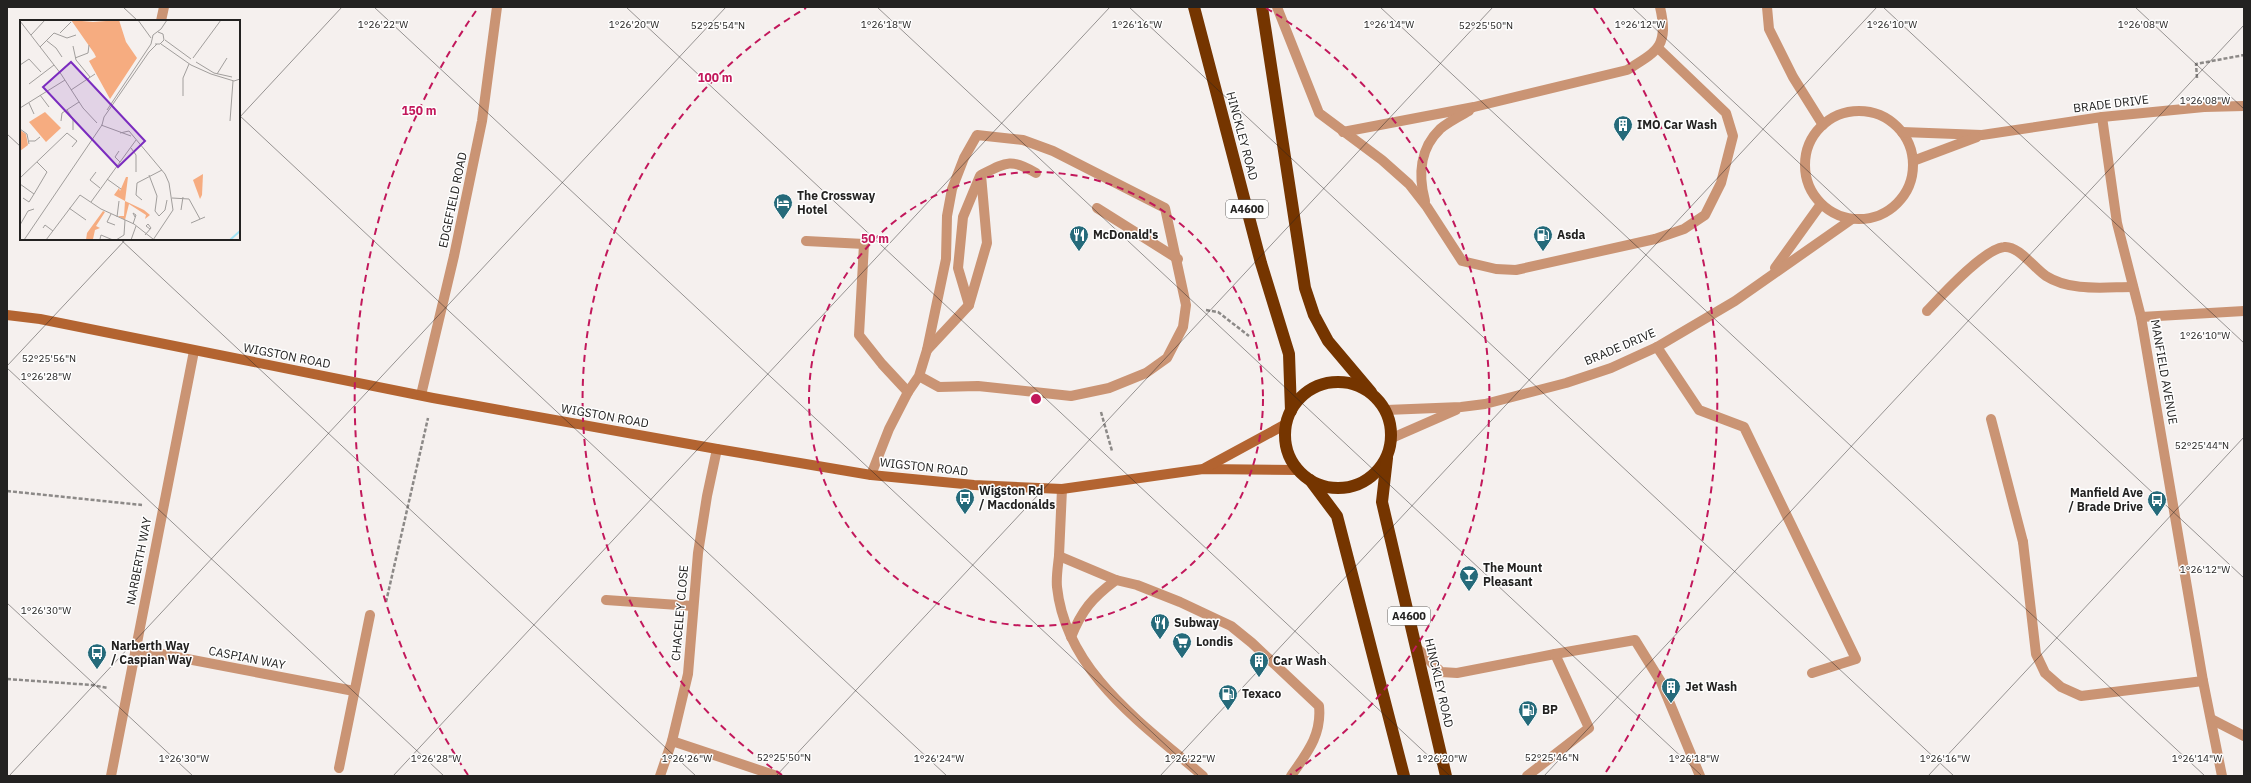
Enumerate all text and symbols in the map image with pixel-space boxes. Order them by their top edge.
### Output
text: 1°26'22"W [358,18,408,31]
text: 1°26'20"W [609,18,659,31]
text: 1°26'18"W [861,18,911,31]
text: 1°26'16"W [1112,18,1162,31]
text: 1°26'14"W [1364,18,1414,31]
text: 1°26'12"W [1615,18,1665,31]
text: 1°26'10"W [1867,18,1917,31]
text: 1°26'08"W [2118,18,2168,31]
text: 52°25'54"N [691,19,745,32]
text: 52°25'50"N [1459,19,1513,32]
inset map [20,20,240,240]
text: 100 m [697,70,733,85]
street label: HINCKLEY ROAD [1223,90,1262,182]
street label: BRADE DRIVE [2072,91,2150,116]
text: 1°26'08"W [2180,94,2230,107]
text: 150 m [401,103,437,118]
building icon: IMO Car Wash [1612,114,1634,142]
place label: IMO Car Wash [1637,117,1717,132]
street label: EDGEFIELD ROAD [435,151,470,249]
place label: The Crossway Hotel [797,188,876,217]
hotel icon: The Crossway Hotel [772,192,794,220]
road number: A4600 [1226,200,1268,218]
restaurant icon: McDonald's [1068,224,1090,252]
fuel station icon: Asda [1532,224,1554,252]
place label: McDonald's [1093,227,1158,242]
place label: Asda [1557,227,1586,242]
text: 50 m [861,231,889,246]
street label: MANFIELD AVENUE [2148,318,2181,426]
street label: BRADE DRIVE [1582,325,1658,368]
text: 1°26'10"W [2180,329,2230,342]
street label: WIGSTON ROAD [242,340,332,371]
text: 52°25'56"N [22,352,76,365]
text: 1°26'28"W [21,370,71,383]
centre of rings [1029,392,1043,406]
street label: WIGSTON ROAD [560,400,650,431]
text: 52°25'44"N [2175,439,2229,452]
street label: WIGSTON ROAD [879,454,969,479]
place label: Wigston Rd / Macdonalds [979,483,1055,512]
place label: Manfield Ave / Brade Drive [2069,485,2143,514]
bus stop icon: Wigston Rd / Macdonalds [954,487,976,515]
bus stop icon: Manfield Ave / Brade Drive [2146,489,2168,517]
street label: NARBERTH WAY [123,516,154,606]
place label: The Mount Pleasant [1483,560,1543,589]
text: 1°26'12"W [2180,563,2230,576]
street label: CHACELEY CLOSE [668,564,691,662]
bar icon: The Mount Pleasant [1458,564,1480,592]
text: 1°26'30"W [21,604,71,617]
road number: A4600 [1388,607,1430,625]
restaurant icon: Subway [1149,612,1171,640]
place label: Subway [1174,615,1219,630]
supermarket icon: Londis [1171,631,1193,659]
place label: Londis [1196,634,1233,649]
street label: HINCKLEY ROAD [1422,637,1457,729]
place label: Narberth Way / Caspian Way [111,638,193,667]
bus stop icon: Narberth Way / Caspian Way [86,642,108,670]
street label: CASPIAN WAY [207,643,287,672]
building icon: Car Wash [1248,650,1270,678]
place label: Car Wash [1273,653,1327,668]
building icon: Jet Wash [1660,676,1682,704]
place label: Jet Wash [1685,679,1737,694]
fuel station icon: Texaco [1217,683,1239,711]
place label: Texaco [1242,686,1281,701]
fuel station icon: BP [1517,699,1539,727]
place label: BP [1542,702,1558,717]
text: 52°25'50"N [757,751,811,764]
text: 52°25'46"N [1525,751,1579,764]
text: 1°26'30"W [159,752,209,765]
text: 1°26'28"W [411,752,461,765]
text: 1°26'26"W [662,752,712,765]
text: 1°26'24"W [914,752,964,765]
text: 1°26'22"W [1165,752,1215,765]
text: 1°26'20"W [1417,752,1467,765]
text: 1°26'18"W [1669,752,1719,765]
text: 1°26'16"W [1920,752,1970,765]
text: 1°26'14"W [2172,752,2222,765]

